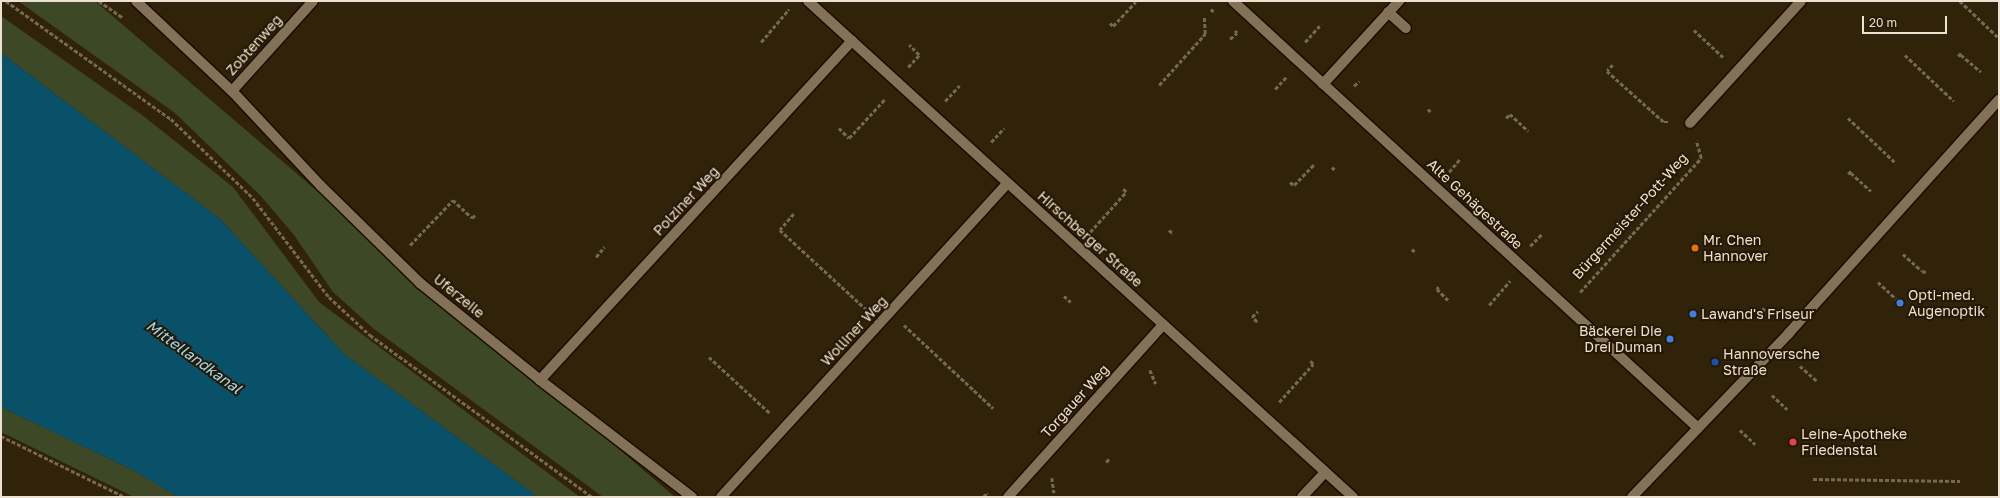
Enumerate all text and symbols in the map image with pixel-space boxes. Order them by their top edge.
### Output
scale bar [1864,8,1949,34]
street label: Zobtenweg [223,11,285,79]
text: 20 m [1869,15,1897,30]
street label: Bürgermeister-Pott-Weg [1569,150,1691,282]
street label: Alte Gehägestraße [1424,155,1526,253]
street label: Polziner Weg [650,163,722,239]
street label: Hirschberger Straße [1034,188,1146,290]
place label: Mr. Chen Hannover [1703,232,1768,264]
marker: Mr. Chen Hannover [1690,243,1700,253]
street label: Uferzeile [430,270,488,322]
place label: Opti-med. Augenoptik [1908,287,1985,320]
street label: Wolliner Weg [817,293,891,369]
marker: Opti-med. Augenoptik [1895,298,1905,308]
place label: Lawand's Friseur [1701,306,1814,322]
marker: Lawand's Friseur [1688,309,1698,319]
water label: Mittellandkanal [143,316,245,398]
place label: Bäckerei Die Drei Duman [1579,323,1662,356]
marker: Bäckerei Die Drei Duman [1665,334,1675,344]
place label: Hannoversche Straße [1723,346,1820,378]
marker: Hannoversche Straße [1710,357,1720,367]
street label: Torgauer Weg [1038,361,1112,441]
place label: Leine-Apotheke Friedenstal [1801,426,1907,458]
marker: Leine-Apotheke Friedenstal [1788,437,1798,447]

